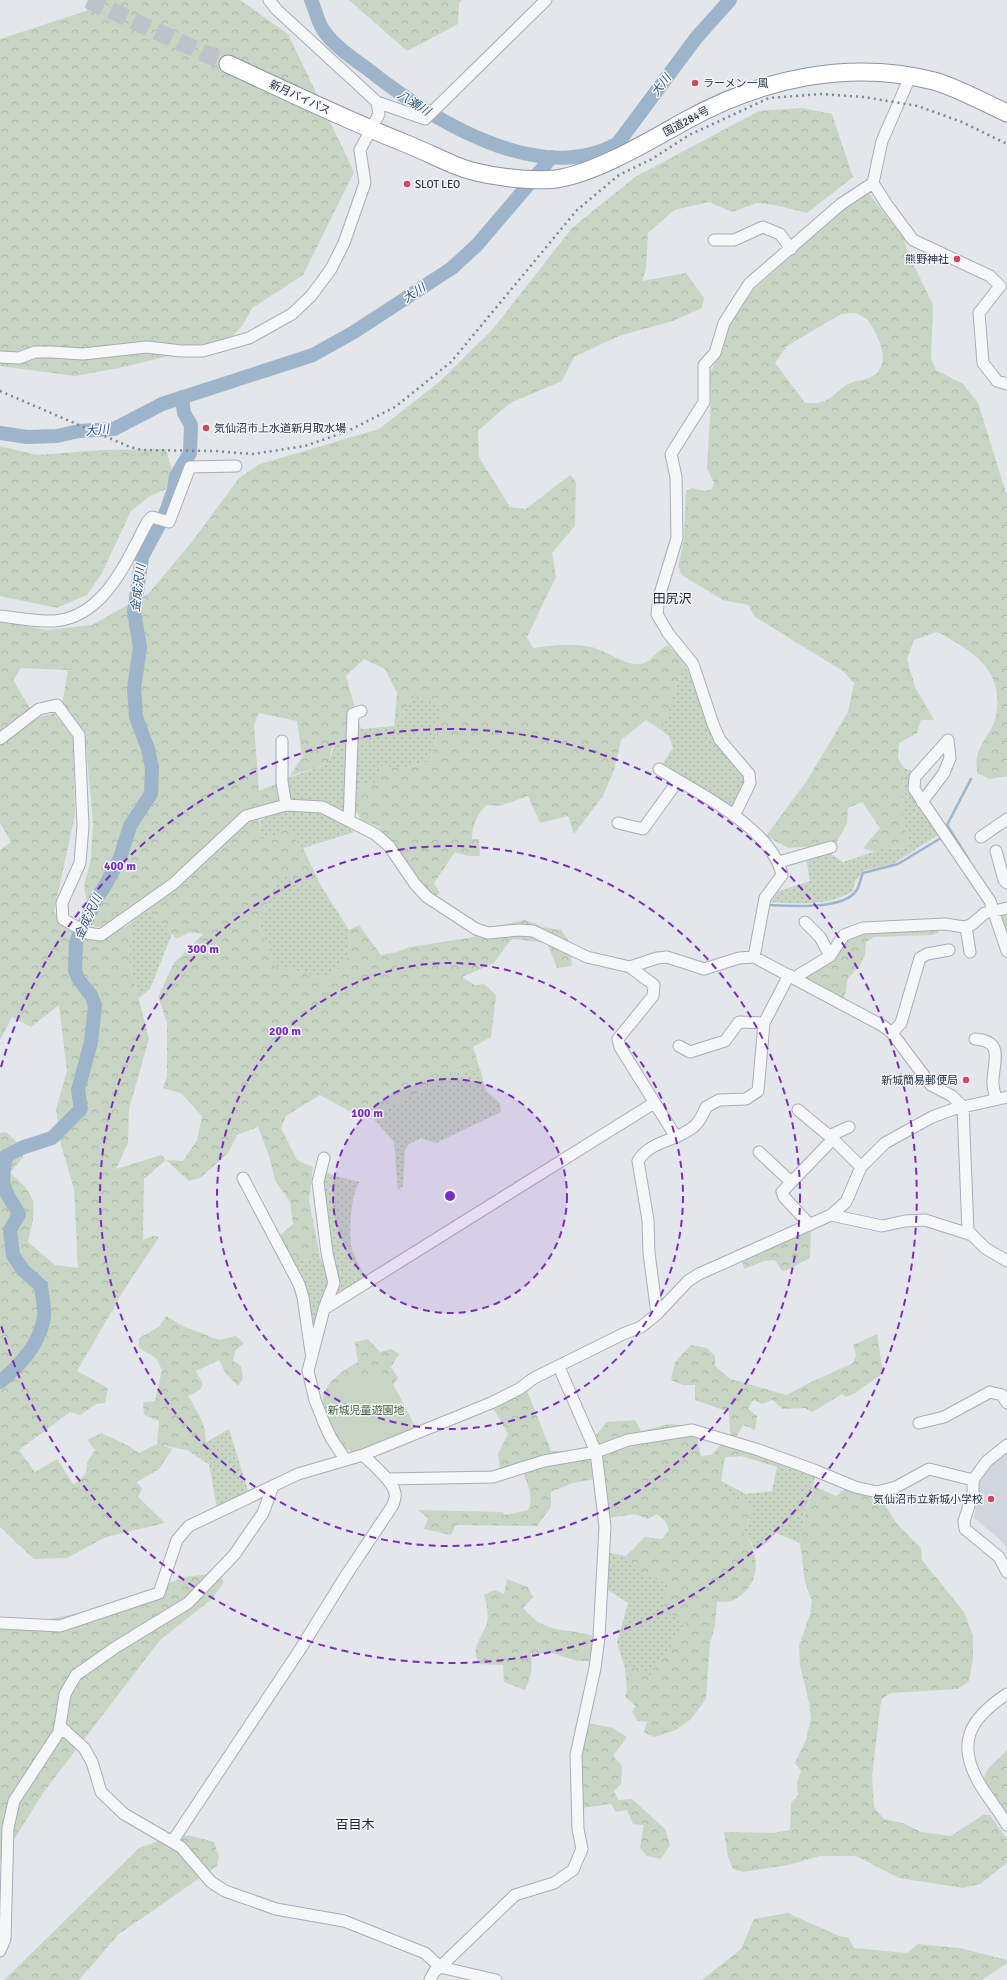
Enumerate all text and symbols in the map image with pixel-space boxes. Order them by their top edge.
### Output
water label: 大川 [648,70,676,99]
place label: ラーメン一風 [703,77,769,90]
street label: 新月バイパス [267,78,332,117]
marker: ラーメン一風 [690,78,700,88]
water label: 八瀬川 [394,88,435,120]
street label: 国道284号 [661,104,712,139]
place label: SLOT LEO [415,178,460,191]
marker: SLOT LEO [402,179,412,189]
place label: 熊野神社 [905,253,949,266]
marker: 熊野神社 [952,254,962,264]
water label: 大川 [400,280,430,306]
water label: 大川 [84,422,112,439]
place label: 気仙沼市上水道新月取水場 [214,422,346,435]
marker: 気仙沼市上水道新月取水場 [201,423,211,433]
water label: 金成沢川 [128,561,149,613]
district label: 田尻沢 [652,591,692,607]
text: 400 m [104,859,136,874]
water label: 金成沢川 [72,890,106,942]
text: 300 m [187,942,219,957]
text: 200 m [269,1024,301,1039]
place label: 新城簡易郵便局 [881,1074,958,1087]
marker: 新城簡易郵便局 [961,1075,971,1085]
text: 100 m [351,1106,383,1121]
centre of rings [443,1189,457,1203]
park label: 新城児童遊園地 [328,1404,405,1417]
place label: 気仙沼市立新城小学校 [873,1493,983,1506]
marker: 気仙沼市立新城小学校 [986,1494,996,1504]
district label: 百目木 [335,1817,375,1833]

